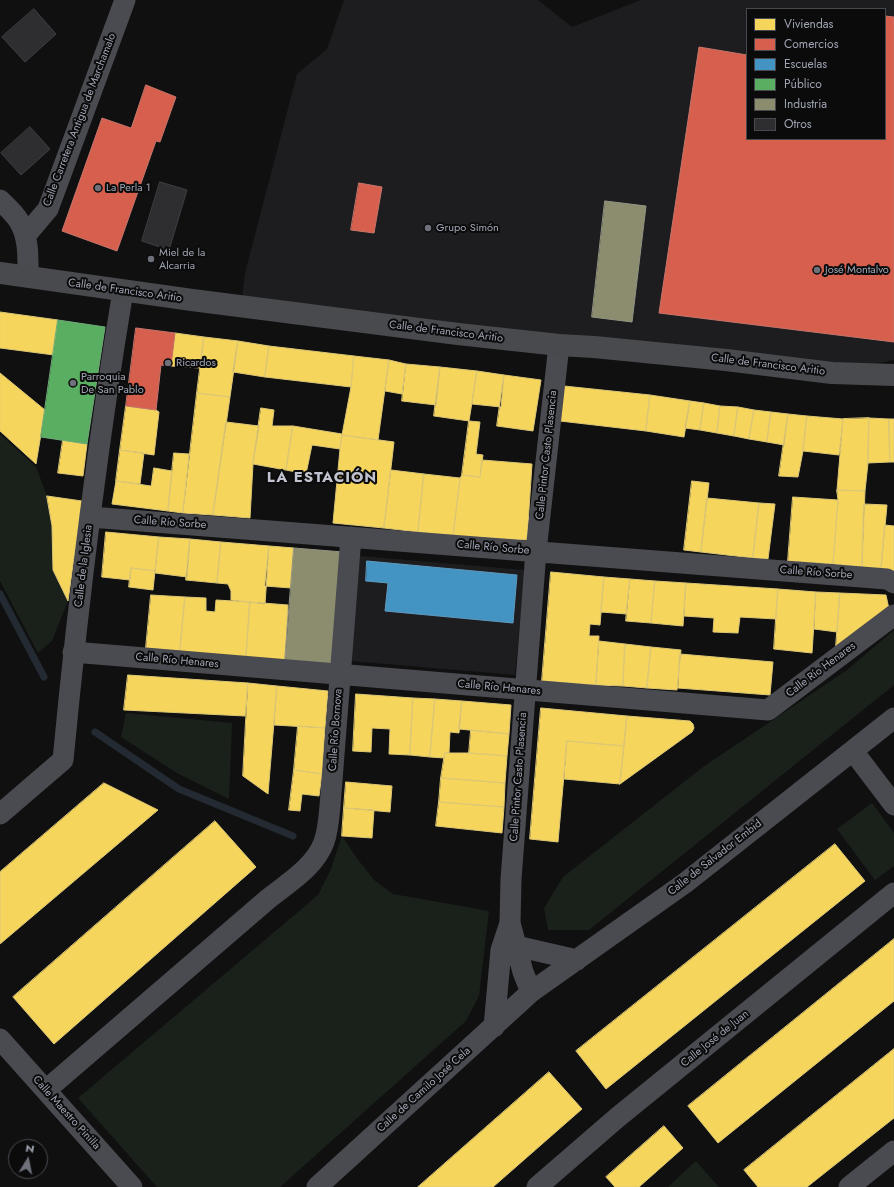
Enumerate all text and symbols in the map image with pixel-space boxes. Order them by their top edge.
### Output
legend [746,8,886,140]
text: Viviendas [784,15,833,33]
street label: Calle Carretera Antigua de Marchamalo [41,32,119,208]
text: Comercios [784,35,839,53]
text: Escuelas [784,55,827,73]
text: Público [784,75,822,93]
text: Industria [784,95,827,113]
text: Otros [784,115,812,133]
place label: La Perla 1 [106,181,151,195]
marker: La Perla 1 [93,183,103,193]
place label: Grupo Simón [436,221,499,235]
marker: Grupo Simón [423,223,433,233]
place label: Miel de la Alcarria [159,246,205,272]
marker: Miel de la Alcarria [146,254,156,264]
place label: José Montalvo [825,263,889,277]
marker: José Montalvo [812,265,822,275]
street label: Calle de Francisco Aritio [67,276,183,306]
street label: Calle de Francisco Aritio [388,318,504,346]
street label: Calle de Francisco Aritio [710,351,826,379]
place label: Ricardos [176,356,216,370]
marker: Ricardos [163,358,173,368]
place label: Parroquia De San Pablo [81,370,144,396]
marker: Parroquia De San Pablo [68,378,78,388]
street label: Calle Pintor Casto Plasencia [534,390,560,520]
district label: LA ESTACIÓN [267,469,377,487]
street label: Calle Río Sorbe [133,514,207,532]
street label: Calle de la Iglesia [72,524,96,608]
street label: Calle Río Sorbe [456,538,530,558]
street label: Calle Río Sorbe [779,564,853,582]
street label: Calle Río Henares [784,640,858,700]
street label: Calle Río Henares [135,651,219,671]
street label: Calle Río Henares [457,678,541,698]
street label: Calle Río Bornova [327,688,345,772]
street label: Calle Pintor Casto Plasencia [508,712,530,842]
street label: Calle de Salvador Embid [665,817,765,899]
street label: Calle José de Juan [678,1008,752,1070]
street label: Calle de Camilo José Cela [375,1045,473,1135]
street label: Calle Maestro Pinilla [29,1073,103,1153]
north arrow [8,1139,48,1179]
text: N [24,1140,36,1157]

